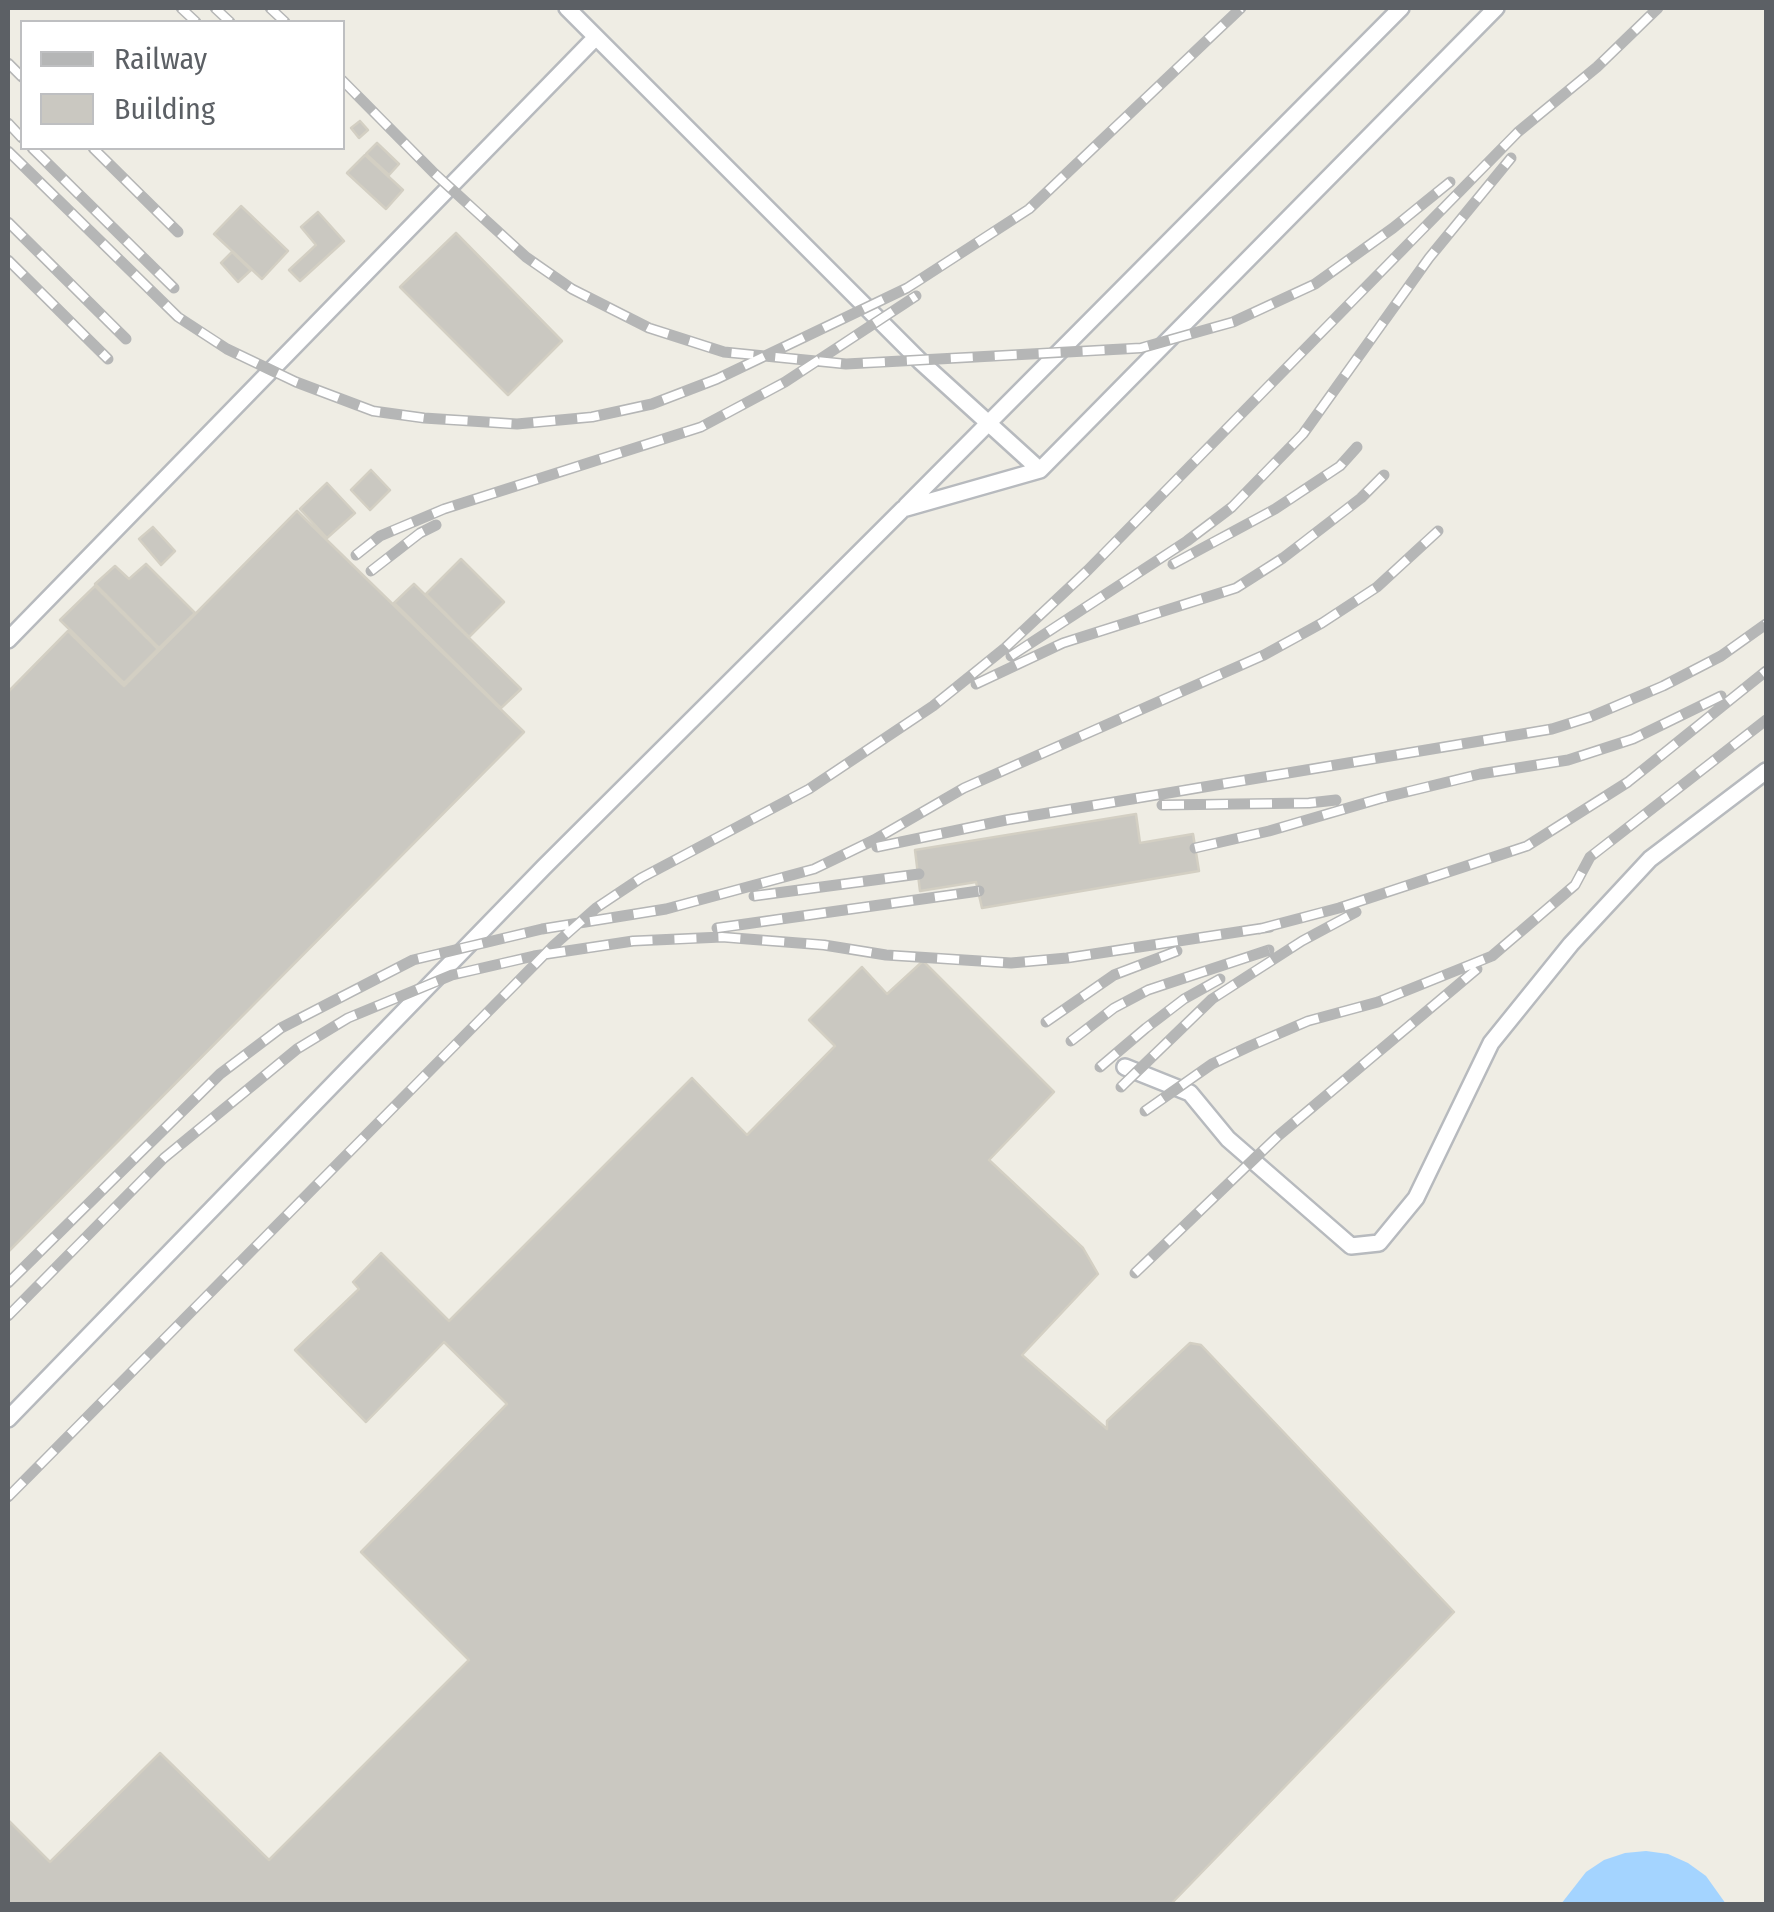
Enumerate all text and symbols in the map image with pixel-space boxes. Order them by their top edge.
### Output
legend [20,20,345,150]
text: Railway [114,41,207,77]
text: Building [114,91,215,127]

